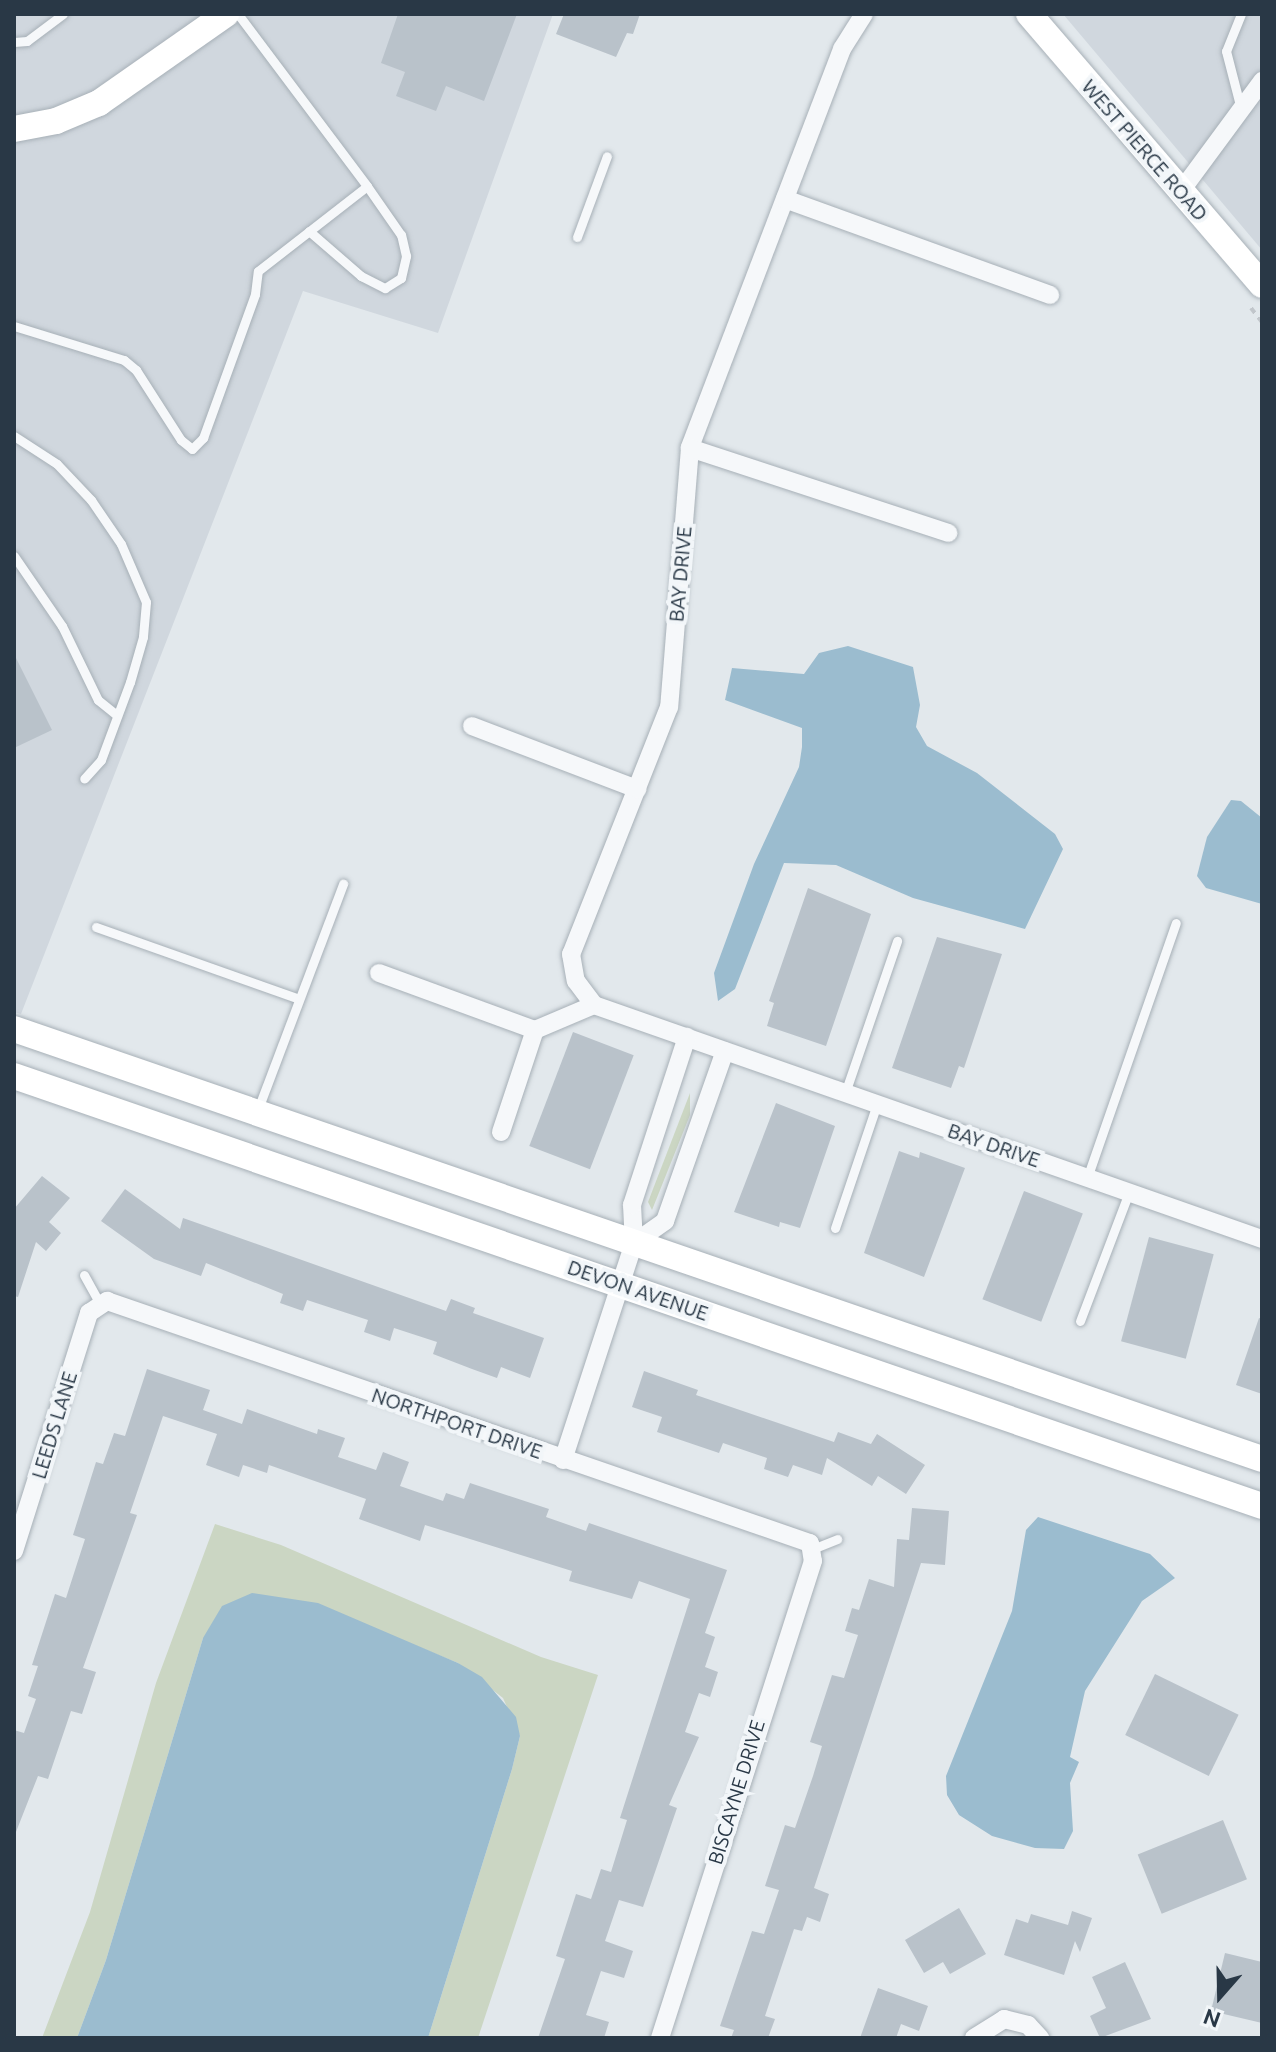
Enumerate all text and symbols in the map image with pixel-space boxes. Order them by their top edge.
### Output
street label: WEST PIERCE ROAD [1077,74,1213,226]
street label: BAY DRIVE [664,525,696,623]
street label: BAY DRIVE [945,1118,1043,1172]
street label: DEVON AVENUE [564,1255,712,1325]
street label: LEEDS LANE [26,1368,82,1482]
street label: NORTHPORT DRIVE [369,1383,545,1463]
street label: BISCAYNE DRIVE [703,1717,769,1867]
north arrow [1180,1956,1260,2036]
text: N [1200,2004,1224,2034]

